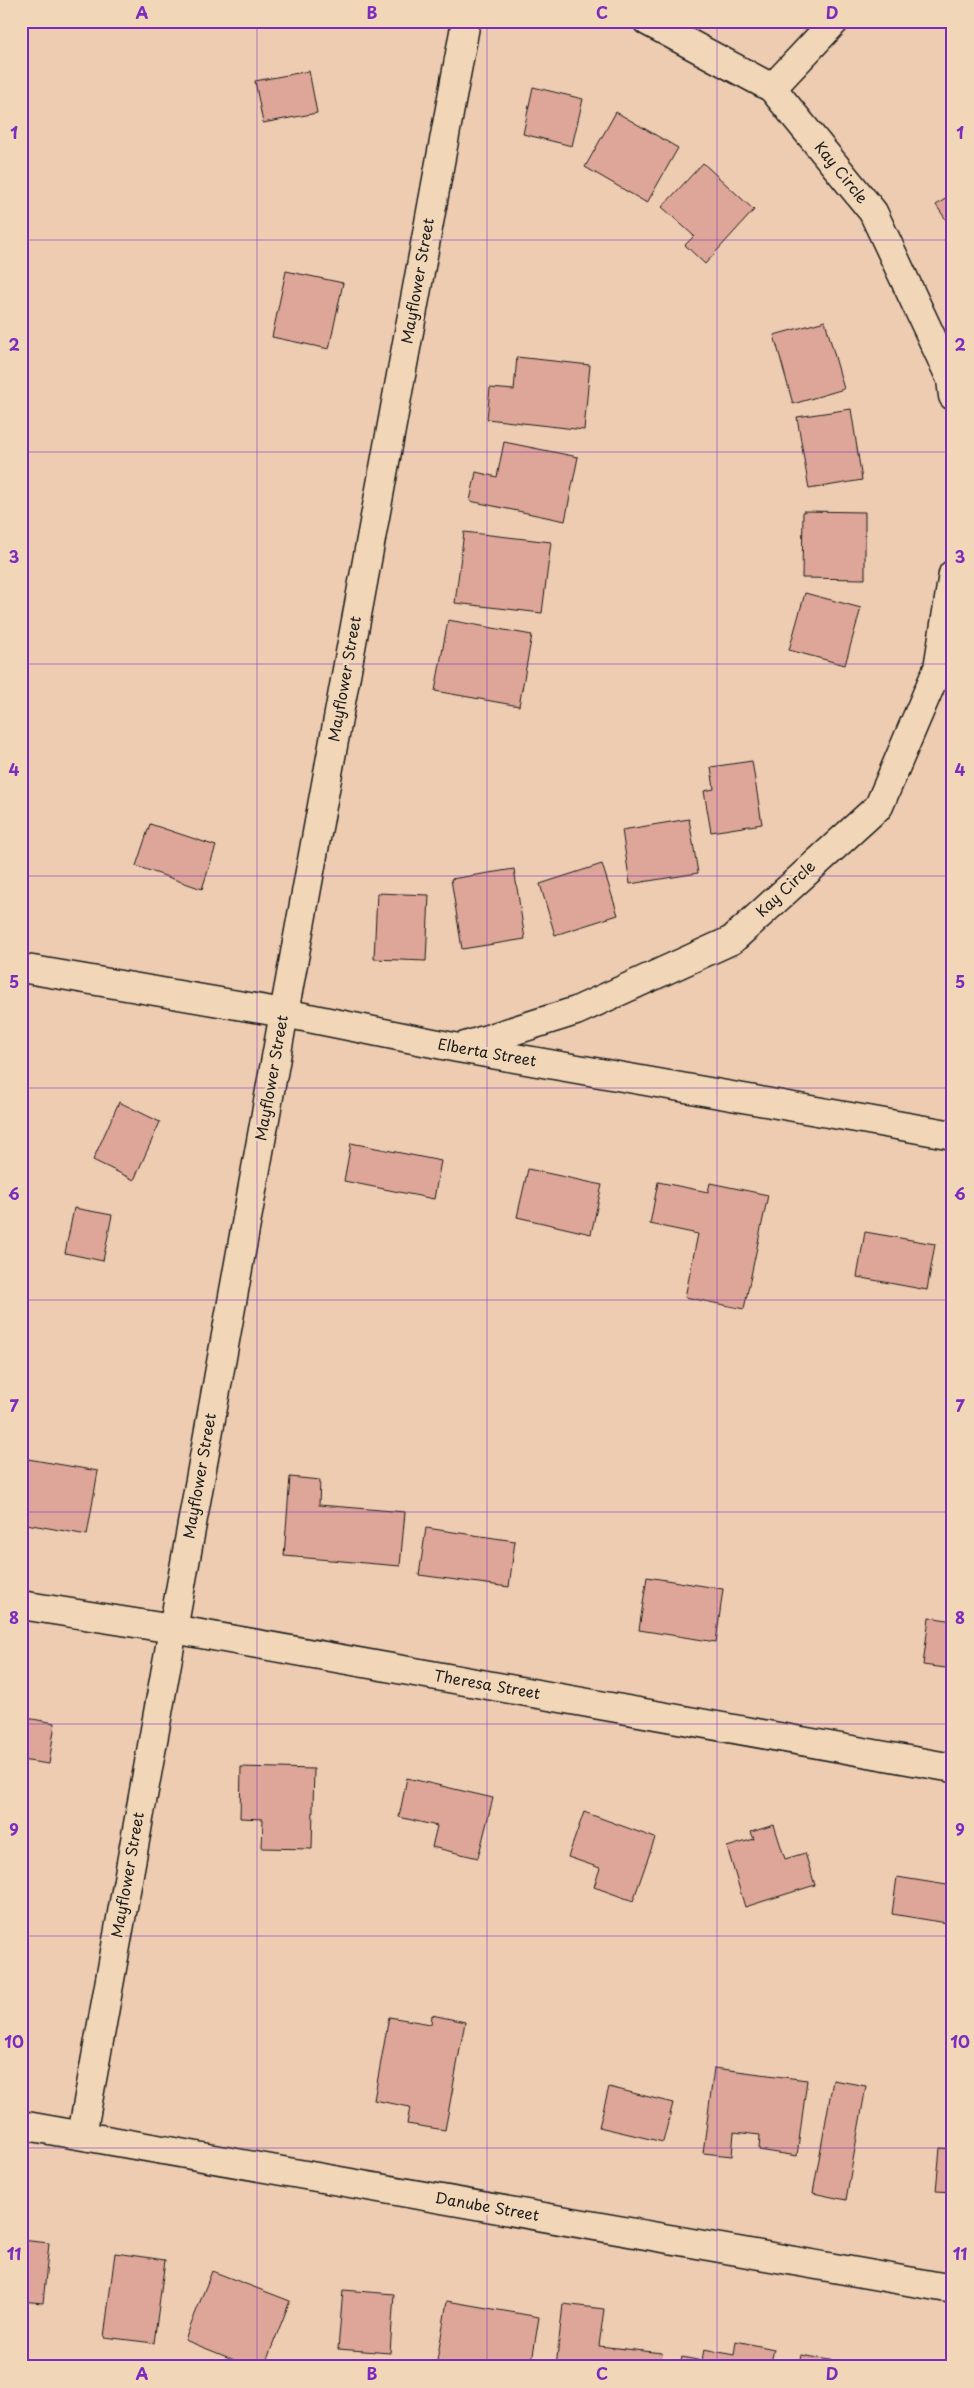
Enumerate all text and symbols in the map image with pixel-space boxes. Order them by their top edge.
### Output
text: A [136,0,149,24]
text: B [367,0,378,24]
text: C [596,0,608,24]
text: D [826,0,838,24]
text: 1 [10,120,18,144]
text: 1 [956,120,964,144]
street label: Kay Circle [810,136,874,208]
street label: Mayflower Street [394,216,439,345]
text: 2 [8,332,20,356]
text: 2 [954,332,966,356]
text: 3 [9,544,19,568]
text: 3 [955,544,965,568]
street label: Mayflower Street [321,614,366,743]
text: 4 [9,757,20,781]
text: 4 [955,757,966,781]
street label: Kay Circle [750,854,820,922]
text: 5 [9,969,19,993]
text: 5 [955,969,965,993]
street label: Mayflower Street [248,1013,293,1142]
street label: Elberta Street [436,1032,538,1072]
text: 6 [8,1181,20,1205]
text: 6 [954,1181,966,1205]
text: 7 [9,1393,19,1417]
text: 7 [955,1393,965,1417]
street label: Mayflower Street [176,1411,221,1540]
text: 8 [9,1605,19,1629]
text: 8 [955,1605,965,1629]
street label: Theresa Street [432,1663,542,1704]
street label: Mayflower Street [104,1810,149,1939]
text: 9 [9,1817,19,1841]
text: 9 [955,1817,965,1841]
text: 10 [4,2029,24,2053]
text: 10 [950,2029,970,2053]
street label: Danube Street [433,2185,541,2226]
text: 11 [7,2241,21,2265]
text: 11 [953,2241,967,2265]
text: A [136,2361,149,2385]
text: B [367,2361,378,2385]
text: C [596,2361,608,2385]
text: D [826,2361,838,2385]

